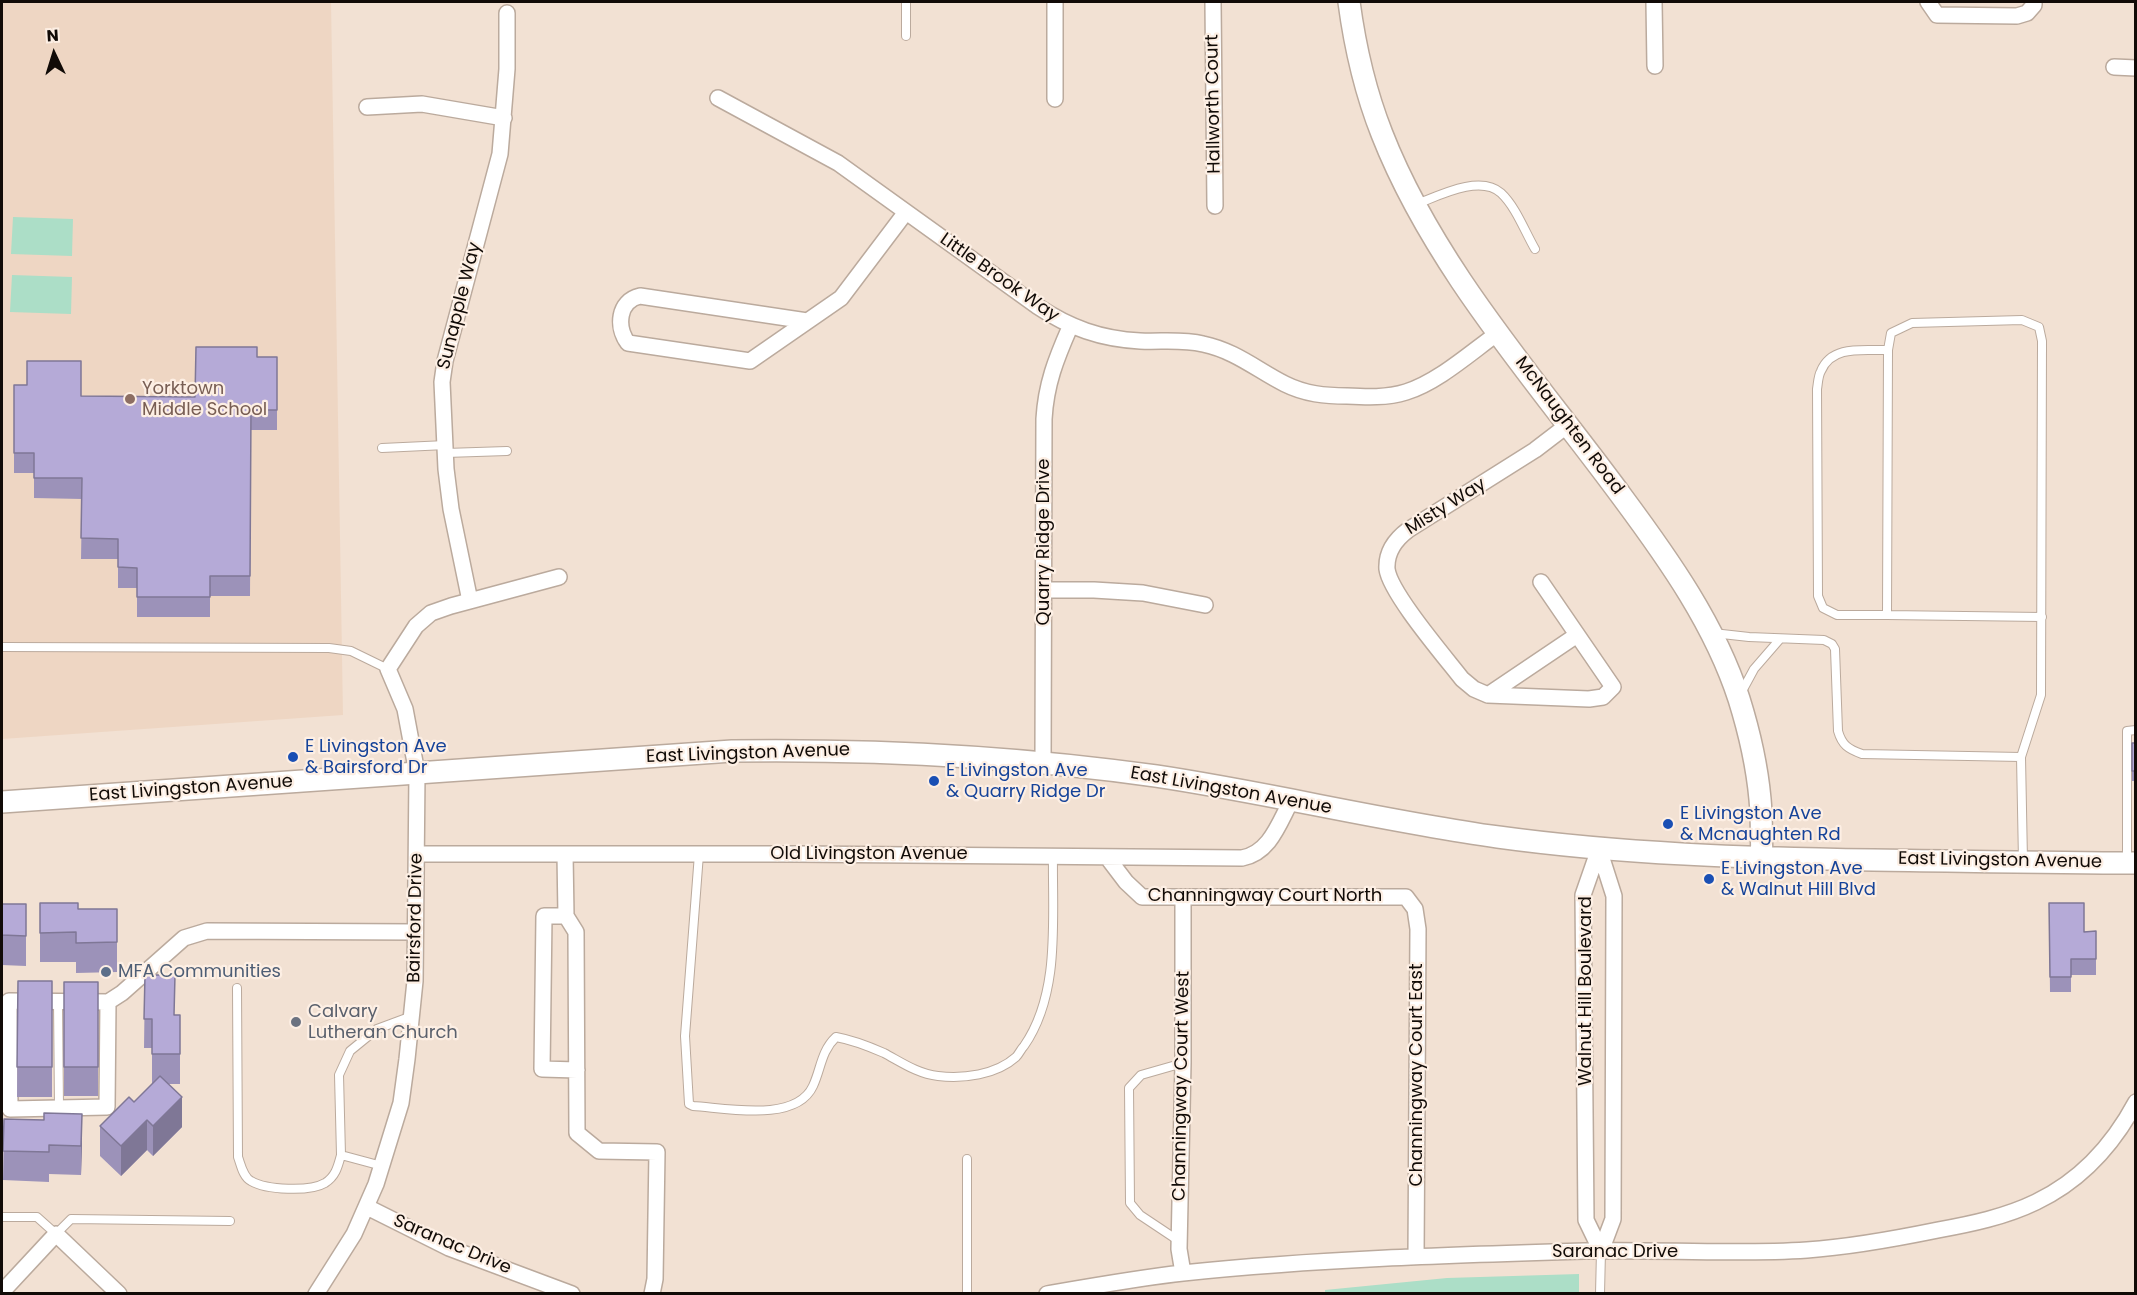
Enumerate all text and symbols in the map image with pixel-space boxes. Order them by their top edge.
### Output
north arrow [24,24,84,84]
text: N [46,24,60,47]
street label: Hallworth Court [1202,34,1226,174]
street label: Little Brook Way [935,229,1063,327]
street label: Sunapple Way [434,240,486,372]
street label: McNaughten Road [1510,353,1628,499]
place label: Yorktown Middle School [142,378,267,420]
marker: Yorktown Middle School [123,392,137,406]
street label: Quarry Ridge Drive [1033,458,1055,626]
street label: Misty Way [1402,474,1490,540]
place label: E Livingston Ave & Bairsford Dr [305,736,447,778]
street label: East Livingston Avenue [646,740,850,768]
marker: E Livingston Ave & Bairsford Dr [286,750,300,764]
place label: E Livingston Ave & Quarry Ridge Dr [946,760,1105,802]
street label: East Livingston Avenue [1129,763,1333,819]
street label: East Livingston Avenue [89,771,293,807]
marker: E Livingston Ave & Quarry Ridge Dr [927,774,941,788]
place label: E Livingston Ave & Mcnaughten Rd [1680,803,1841,846]
marker: E Livingston Ave & Mcnaughten Rd [1661,817,1675,831]
street label: Old Livingston Avenue [770,843,968,865]
street label: East Livingston Avenue [1898,848,2102,874]
street label: Bairsford Drive [404,853,428,983]
place label: E Livingston Ave & Walnut Hill Blvd [1721,858,1876,900]
marker: E Livingston Ave & Walnut Hill Blvd [1702,872,1716,886]
street label: Channingway Court North [1148,885,1382,907]
street label: Walnut Hill Boulevard [1575,896,1597,1086]
place label: MFA Communities [118,961,281,983]
street label: Channingway Court East [1406,964,1428,1186]
marker: MFA Communities [99,965,113,979]
street label: Channingway Court West [1169,971,1195,1201]
place label: Calvary Lutheran Church [308,1001,458,1044]
marker: Calvary Lutheran Church [289,1015,303,1029]
street label: Saranac Drive [390,1210,514,1280]
street label: Saranac Drive [1552,1241,1678,1263]

